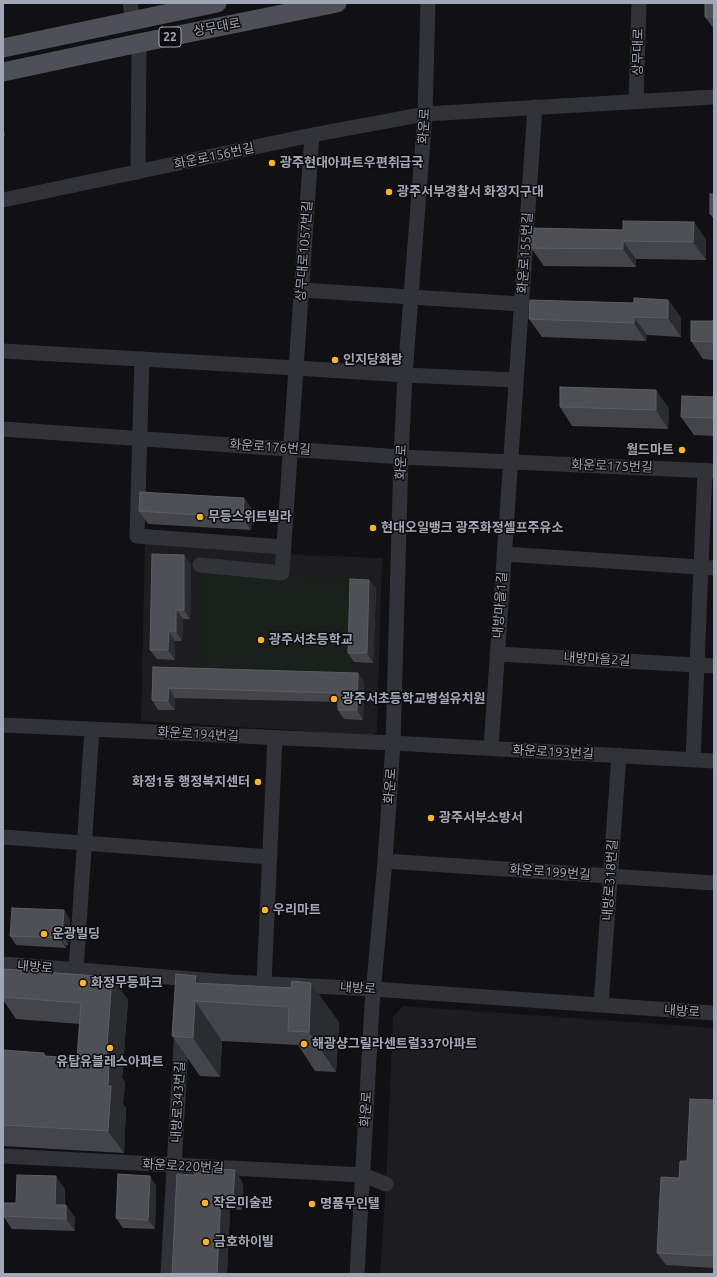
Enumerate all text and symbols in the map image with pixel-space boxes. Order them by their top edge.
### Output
street label: 상무대로 [192,15,242,39]
road number: 22 [159,27,181,47]
street label: 상무대로 [630,28,646,76]
street label: 화운로 [415,108,433,144]
street label: 화운로156번길 [172,140,256,172]
place label: 광주현대아파트우편취급국 [280,155,424,171]
marker: 광주현대아파트우편취급국 [267,158,277,168]
place label: 광주서부경찰서 화정지구대 [397,184,544,200]
marker: 광주서부경찰서 화정지구대 [384,187,394,197]
street label: 상무대로1057번길 [293,200,315,302]
street label: 화운로155번길 [514,212,536,294]
place label: 인지당화랑 [343,352,403,368]
marker: 인지당화랑 [330,355,340,365]
street label: 화운로176번길 [229,436,311,458]
place label: 월드마트 [626,442,674,458]
street label: 화운로 [393,444,409,480]
marker: 월드마트 [677,445,687,455]
street label: 화운로175번길 [571,457,653,475]
place label: 무등스위트빌라 [208,509,292,525]
marker: 무등스위트빌라 [195,512,205,522]
place label: 현대오일뱅크 광주화정셀프주유소 [381,520,563,536]
marker: 현대오일뱅크 광주화정셀프주유소 [368,523,378,533]
street label: 내방마을1길 [490,571,510,639]
place label: 광주서초등학교 [269,632,353,648]
marker: 광주서초등학교 [256,635,266,645]
street label: 내방마을2길 [563,649,631,669]
place label: 광주서초등학교병설유치원 [342,691,486,707]
marker: 광주서초등학교병설유치원 [329,694,339,704]
street label: 화운로194번길 [157,724,239,744]
street label: 화운로193번길 [512,742,594,762]
street label: 화운로 [381,768,399,804]
place label: 화정1동 행정복지센터 [132,774,250,790]
marker: 화정1동 행정복지센터 [253,777,263,787]
place label: 광주서부소방서 [439,810,523,826]
marker: 광주서부소방서 [426,813,436,823]
street label: 내방로318번길 [599,839,621,921]
street label: 화운로199번길 [509,861,591,883]
place label: 우리마트 [273,902,321,918]
marker: 우리마트 [260,905,270,915]
place label: 운광빌딩 [52,926,100,942]
marker: 운광빌딩 [39,929,49,939]
street label: 내방로 [16,958,54,976]
place label: 화정무등파크 [91,975,163,991]
marker: 화정무등파크 [78,978,88,988]
street label: 내방로 [340,979,376,997]
street label: 내방로 [664,1002,700,1020]
place label: 해광샹그릴라센트럴337아파트 [312,1036,478,1052]
marker: 해광샹그릴라센트럴337아파트 [299,1039,309,1049]
marker: 유탑유블레스아파트 [105,1043,115,1053]
place label: 유탑유블레스아파트 [56,1054,164,1070]
street label: 내방로343번길 [168,1061,188,1143]
street label: 화운로 [357,1091,375,1127]
street label: 화운로220번길 [142,1156,224,1176]
place label: 작은미술관 [213,1195,273,1211]
place label: 명품무인텔 [320,1196,380,1212]
marker: 작은미술관 [200,1198,210,1208]
marker: 명품무인텔 [307,1199,317,1209]
place label: 금호하이빌 [214,1234,274,1250]
marker: 금호하이빌 [201,1237,211,1247]

